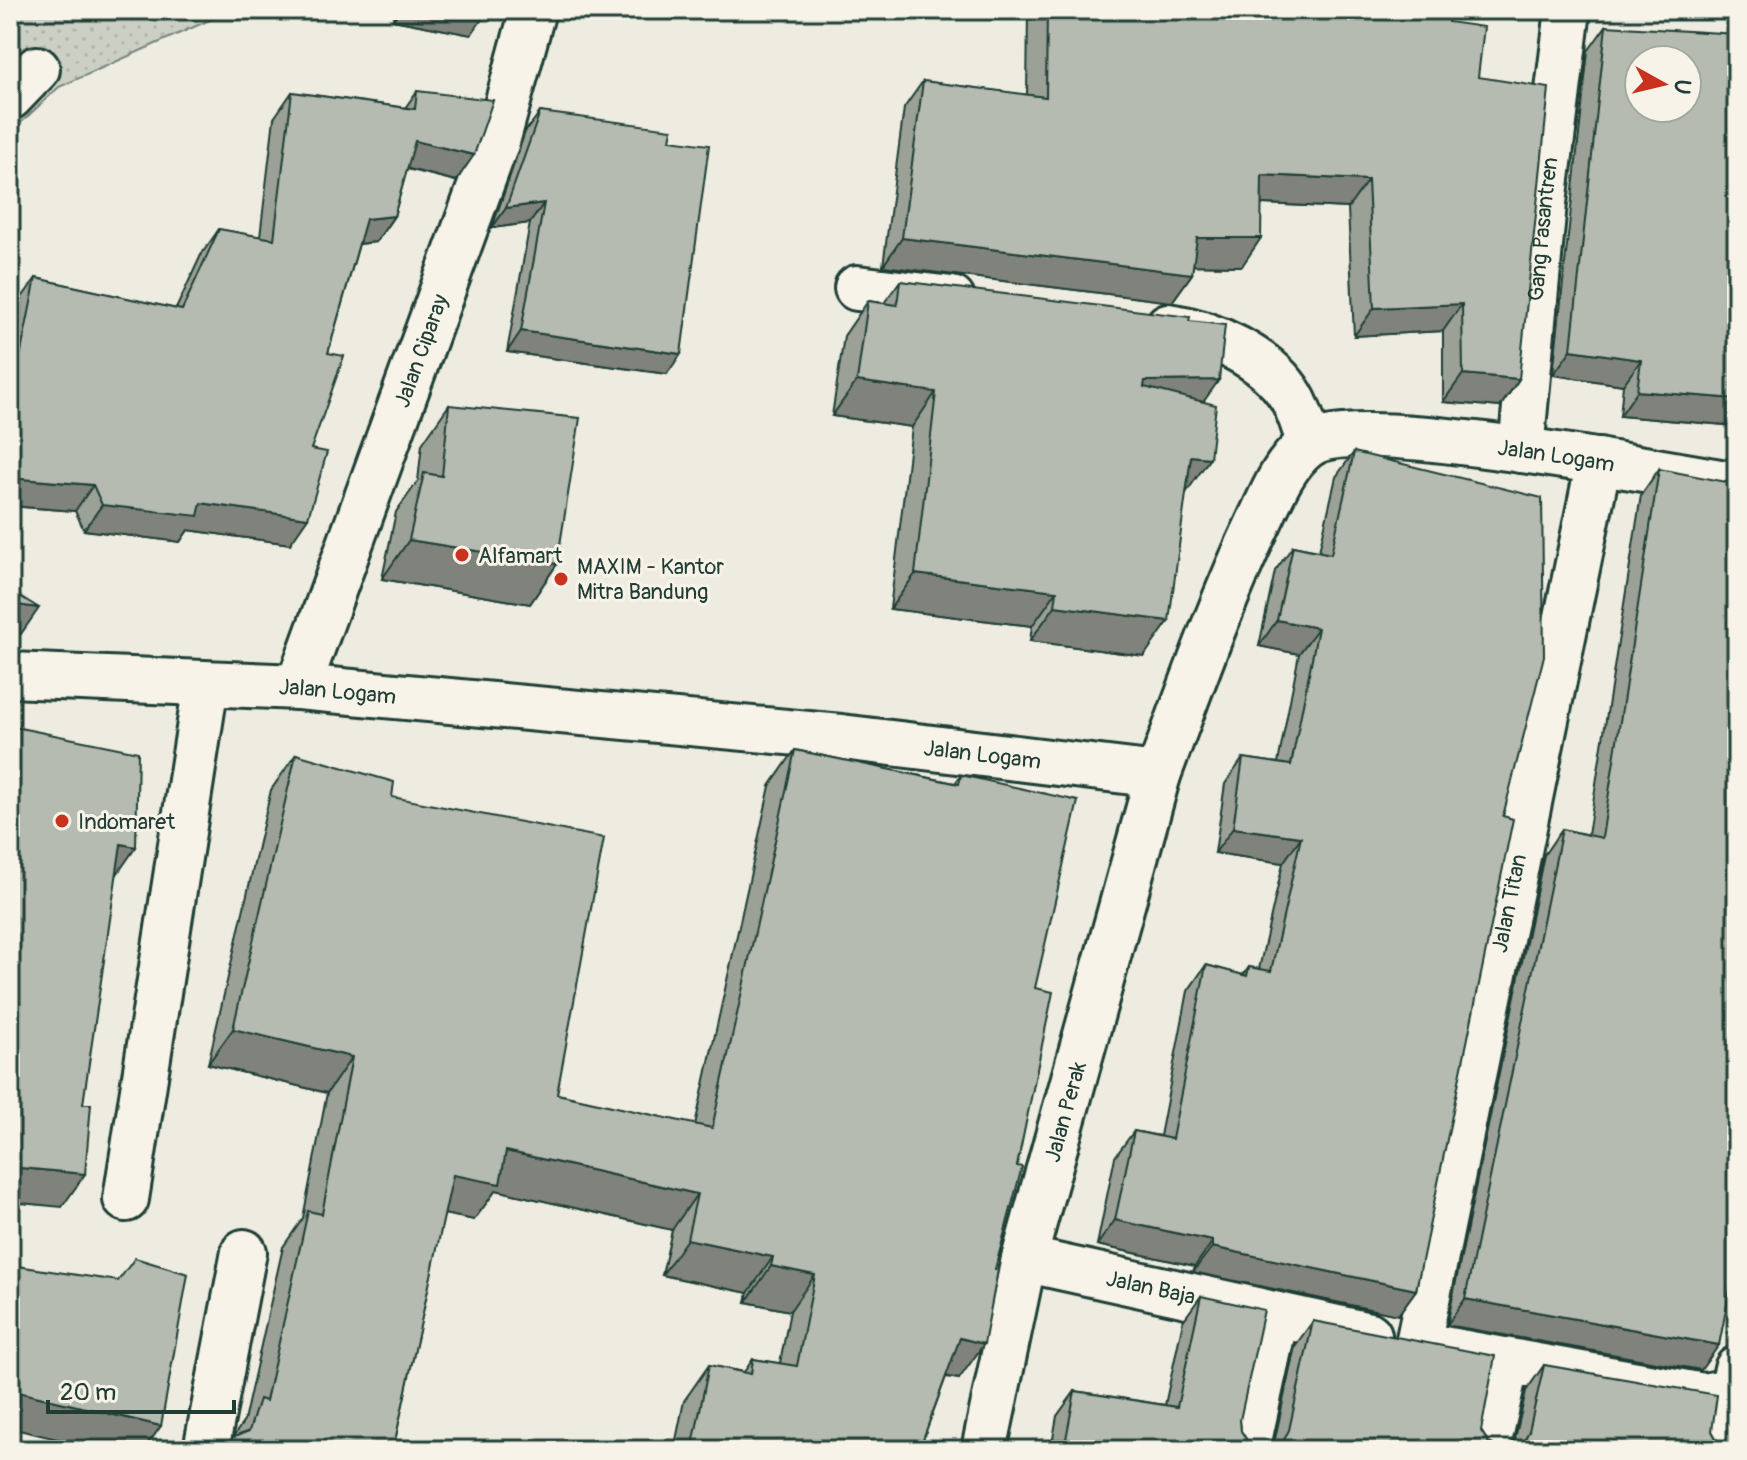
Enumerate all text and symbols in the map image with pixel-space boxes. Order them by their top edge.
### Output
north arrow [1623,44,1703,124]
text: U [1667,77,1697,96]
street label: Gang Pasantren [1522,155,1565,302]
street label: Jalan Ciparay [388,291,455,411]
street label: Jalan Logam [1496,434,1617,479]
place label: Alfamart [478,542,562,570]
marker: Alfamart [453,546,471,564]
place label: MAXIM - Kantor Mitra Bandung [577,553,724,606]
marker: MAXIM - Kantor Mitra Bandung [552,570,570,588]
street label: Jalan Logam [278,673,398,711]
street label: Jalan Logam [922,734,1043,776]
place label: Indomaret [78,808,175,836]
marker: Indomaret [53,812,71,830]
street label: Jalan Titan [1486,852,1533,955]
street label: Jalan Perak [1038,1059,1093,1165]
street label: Jalan Baja [1103,1265,1198,1311]
scale bar [48,1364,234,1414]
text: 20 m [60,1378,116,1407]

